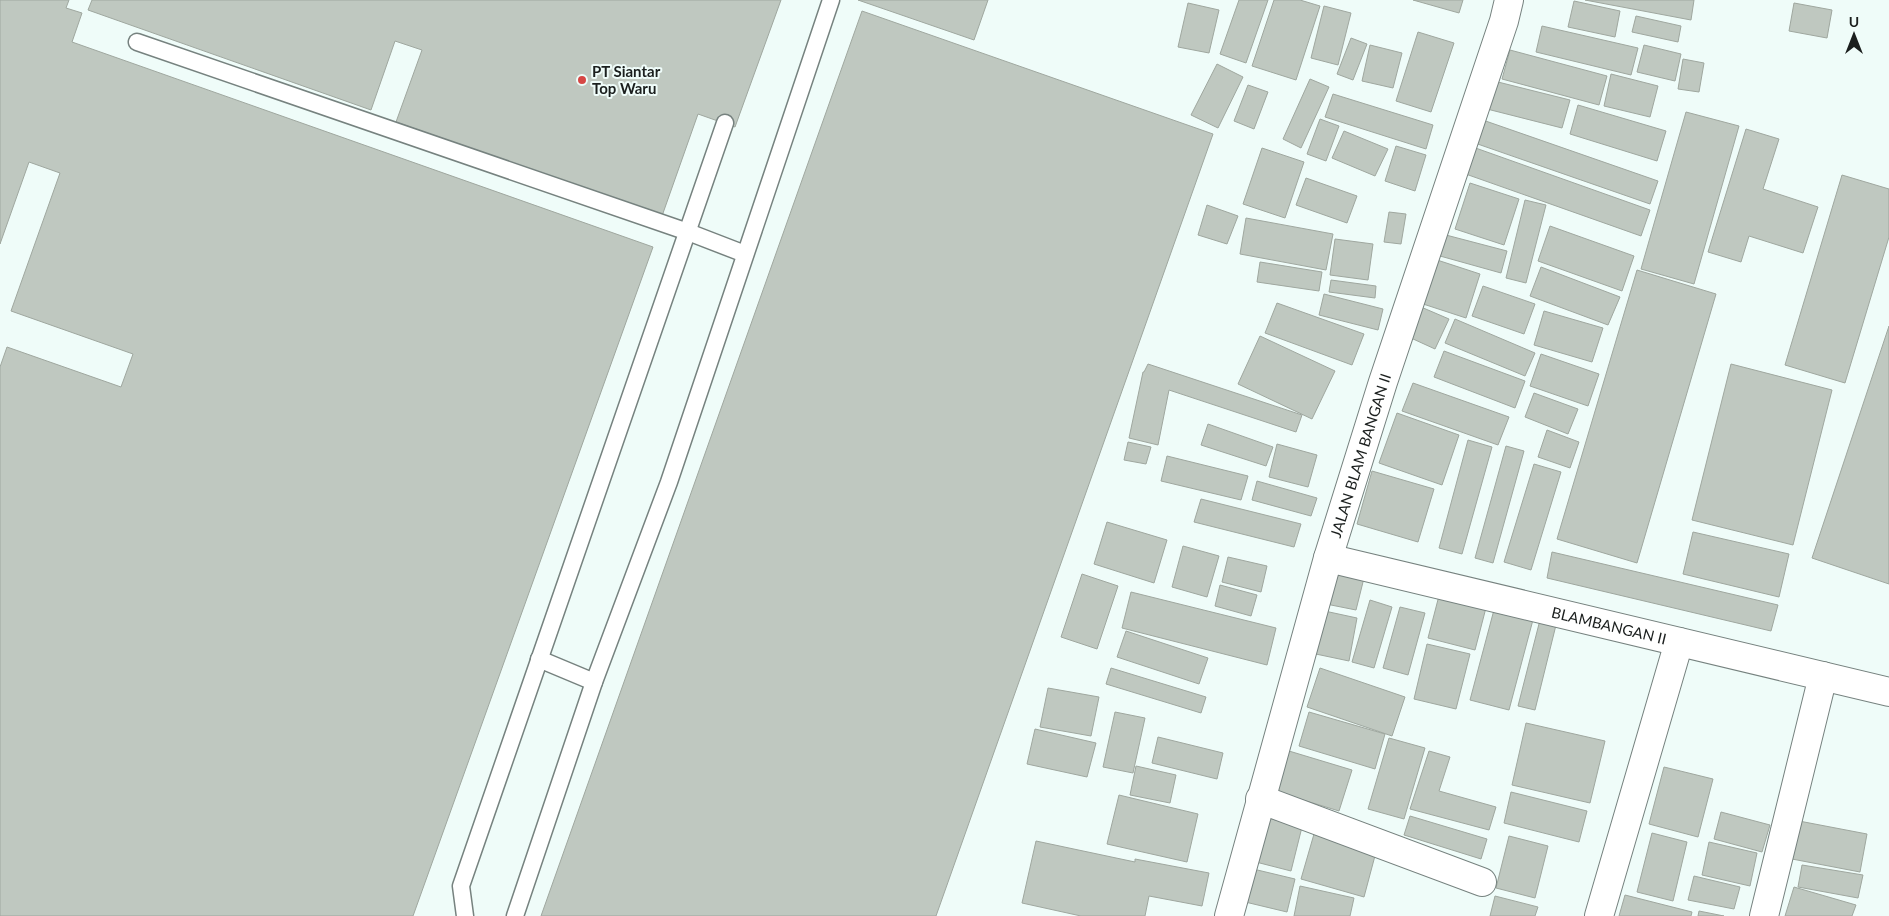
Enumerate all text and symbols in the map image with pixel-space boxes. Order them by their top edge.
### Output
north arrow [1829,10,1879,60]
text: U [1849,13,1859,30]
place label: PT Siantar Top Waru [592,62,661,97]
marker: PT Siantar Top Waru [576,74,588,86]
street label: JALAN BLAM BANGAN II [1326,371,1394,540]
street label: BLAMBANGAN II [1550,603,1668,648]

